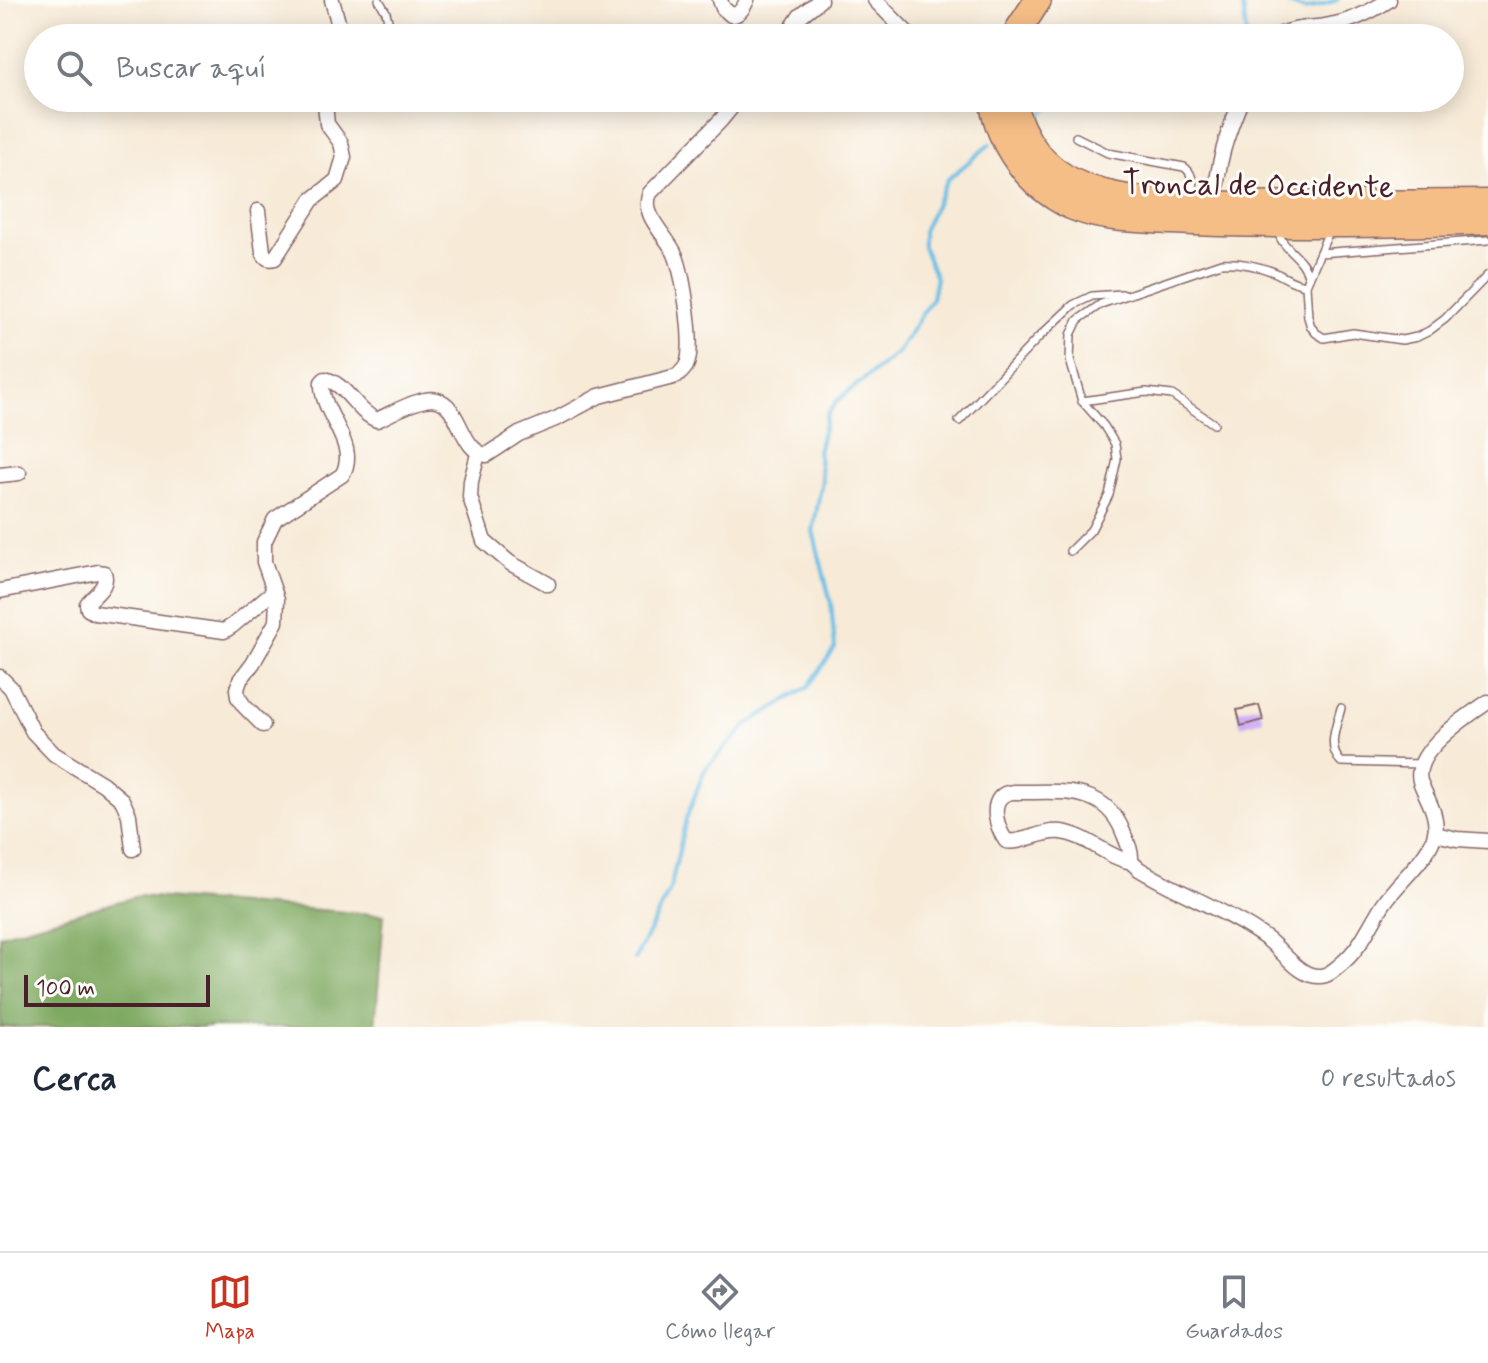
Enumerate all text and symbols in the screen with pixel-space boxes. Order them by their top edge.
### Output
search box [24,24,1464,112]
icon: search [52,46,96,90]
text: Buscar aquí [116,49,267,88]
street label: Troncal de Occidente [1122,163,1394,209]
scale bar [24,971,210,1007]
text: 100 m [36,975,95,1003]
text: Cerca [32,1057,117,1102]
text: 0 resultados [1321,1062,1456,1096]
tab: Mapa [205,1270,255,1346]
tab: Cómo llegar [665,1270,775,1346]
tab: Guardados [1185,1270,1283,1346]

